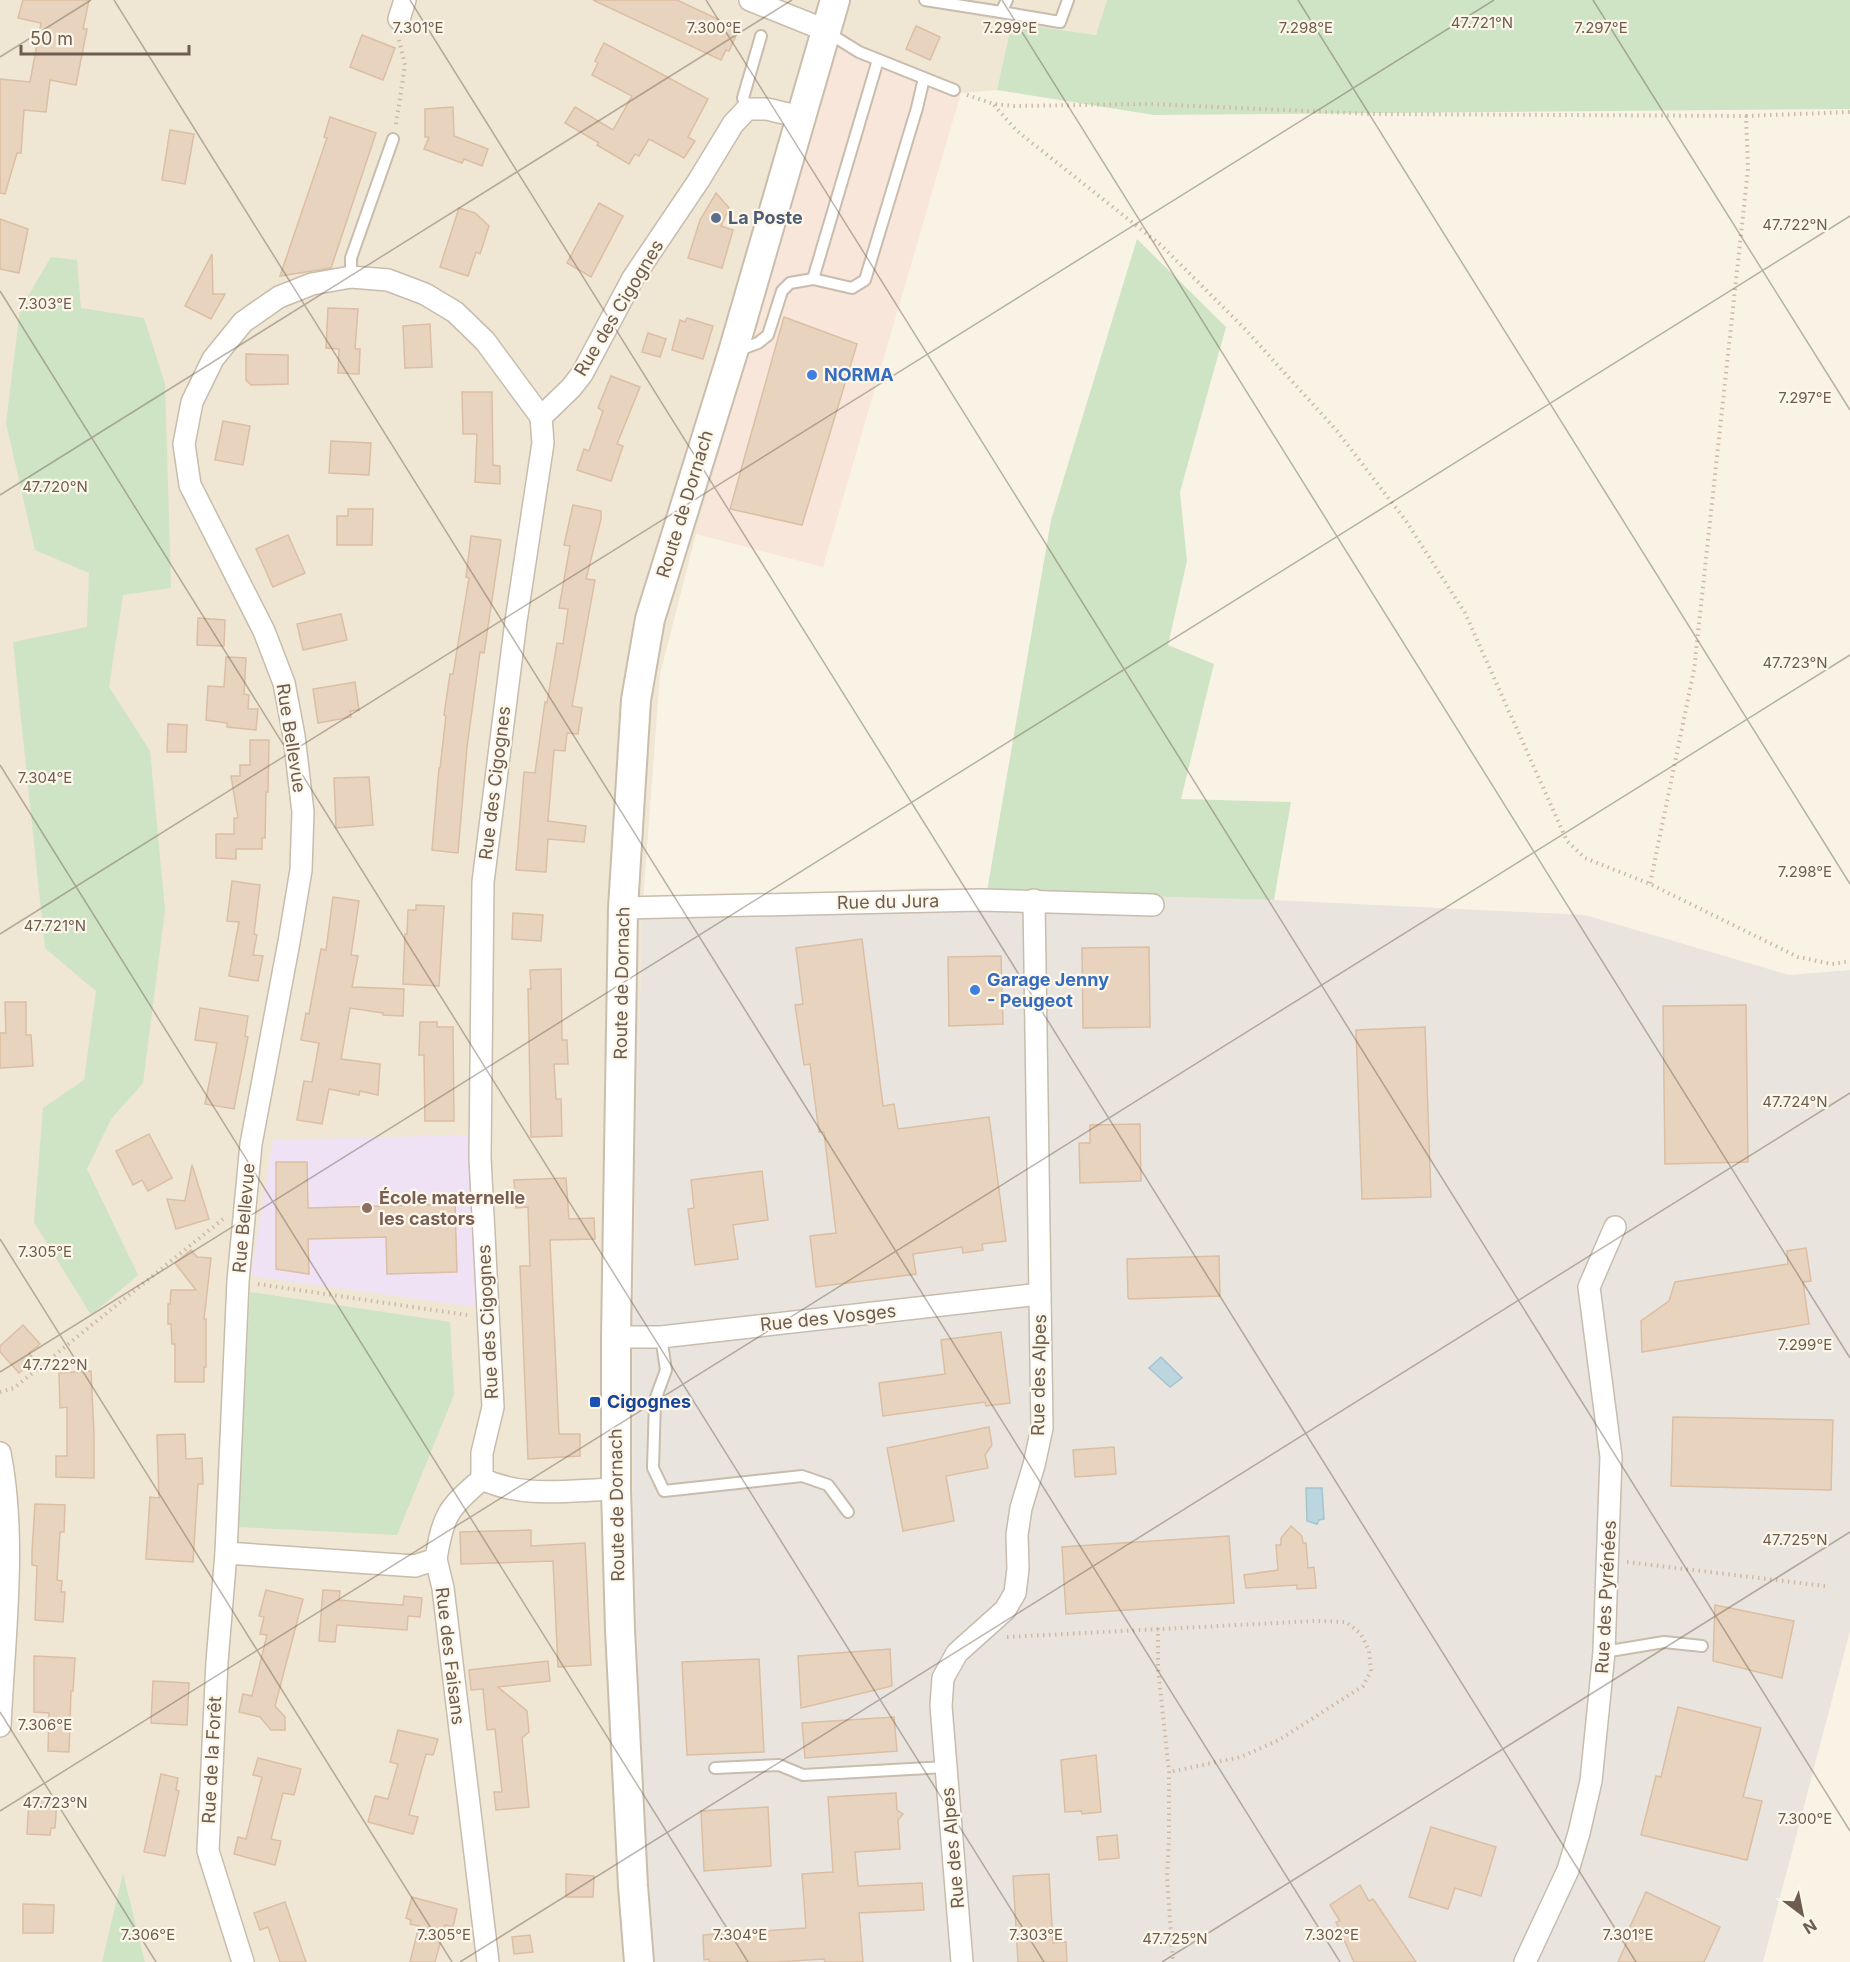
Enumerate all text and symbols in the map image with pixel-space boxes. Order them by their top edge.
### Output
text: 47.721°N [1451,13,1513,32]
scale bar [21,18,189,56]
text: 7.301°E [392,18,444,37]
text: 7.300°E [687,18,741,37]
text: 7.299°E [983,18,1037,37]
text: 7.298°E [1279,18,1333,37]
text: 7.297°E [1574,18,1628,37]
text: 50 m [30,28,73,49]
place label: La Poste [728,207,803,228]
marker: La Poste [709,211,723,225]
text: 47.722°N [1762,215,1828,234]
street label: Rue des Cigognes [570,236,667,380]
text: 7.303°E [18,294,72,313]
place label: NORMA [824,364,894,385]
marker: NORMA [805,368,819,382]
text: 7.297°E [1778,388,1832,407]
street label: Route de Dornach [652,428,717,580]
text: 47.720°N [22,477,88,496]
text: 47.723°N [1762,653,1828,672]
street label: Rue Bellevue [273,682,310,794]
street label: Rue des Cigognes [475,705,514,861]
text: 7.304°E [18,768,72,787]
text: 7.298°E [1778,862,1832,881]
street label: Rue du Jura [837,890,939,913]
street label: Route de Dornach [610,906,633,1060]
text: 47.721°N [24,916,86,935]
place label: Garage Jenny - Peugeot [987,969,1109,1011]
marker: Garage Jenny - Peugeot [968,983,982,997]
text: 47.724°N [1762,1092,1828,1111]
street label: Rue Bellevue [228,1162,259,1274]
place label: École maternelle les castors [379,1187,526,1229]
marker: École maternelle les castors [360,1201,374,1215]
text: 7.305°E [18,1242,72,1261]
street label: Rue des Cigognes [473,1244,502,1400]
street label: Rue des Vosges [759,1300,897,1335]
street label: Rue des Alpes [1027,1314,1050,1436]
text: 7.299°E [1778,1335,1832,1354]
text: 47.722°N [22,1355,88,1374]
place label: Cigognes [607,1391,691,1412]
marker: Cigognes [588,1395,602,1409]
street label: Route de Dornach [605,1428,628,1582]
street label: Rue des Pyrénées [1591,1520,1620,1674]
text: 47.725°N [1762,1530,1828,1549]
street label: Rue des Faisans [432,1586,469,1726]
street label: Rue de la Forêt [198,1696,225,1824]
text: 7.306°E [18,1715,72,1734]
street label: Rue des Alpes [937,1787,968,1910]
text: 47.723°N [22,1793,88,1812]
text: 7.300°E [1778,1809,1832,1828]
north arrow [1772,1884,1832,1944]
text: N [1799,1915,1820,1938]
text: 7.306°E [121,1925,175,1944]
text: 7.305°E [417,1925,471,1944]
text: 7.304°E [713,1925,767,1944]
text: 7.303°E [1009,1925,1063,1944]
text: 7.302°E [1305,1925,1359,1944]
text: 7.301°E [1602,1925,1654,1944]
text: 47.725°N [1142,1929,1208,1948]

